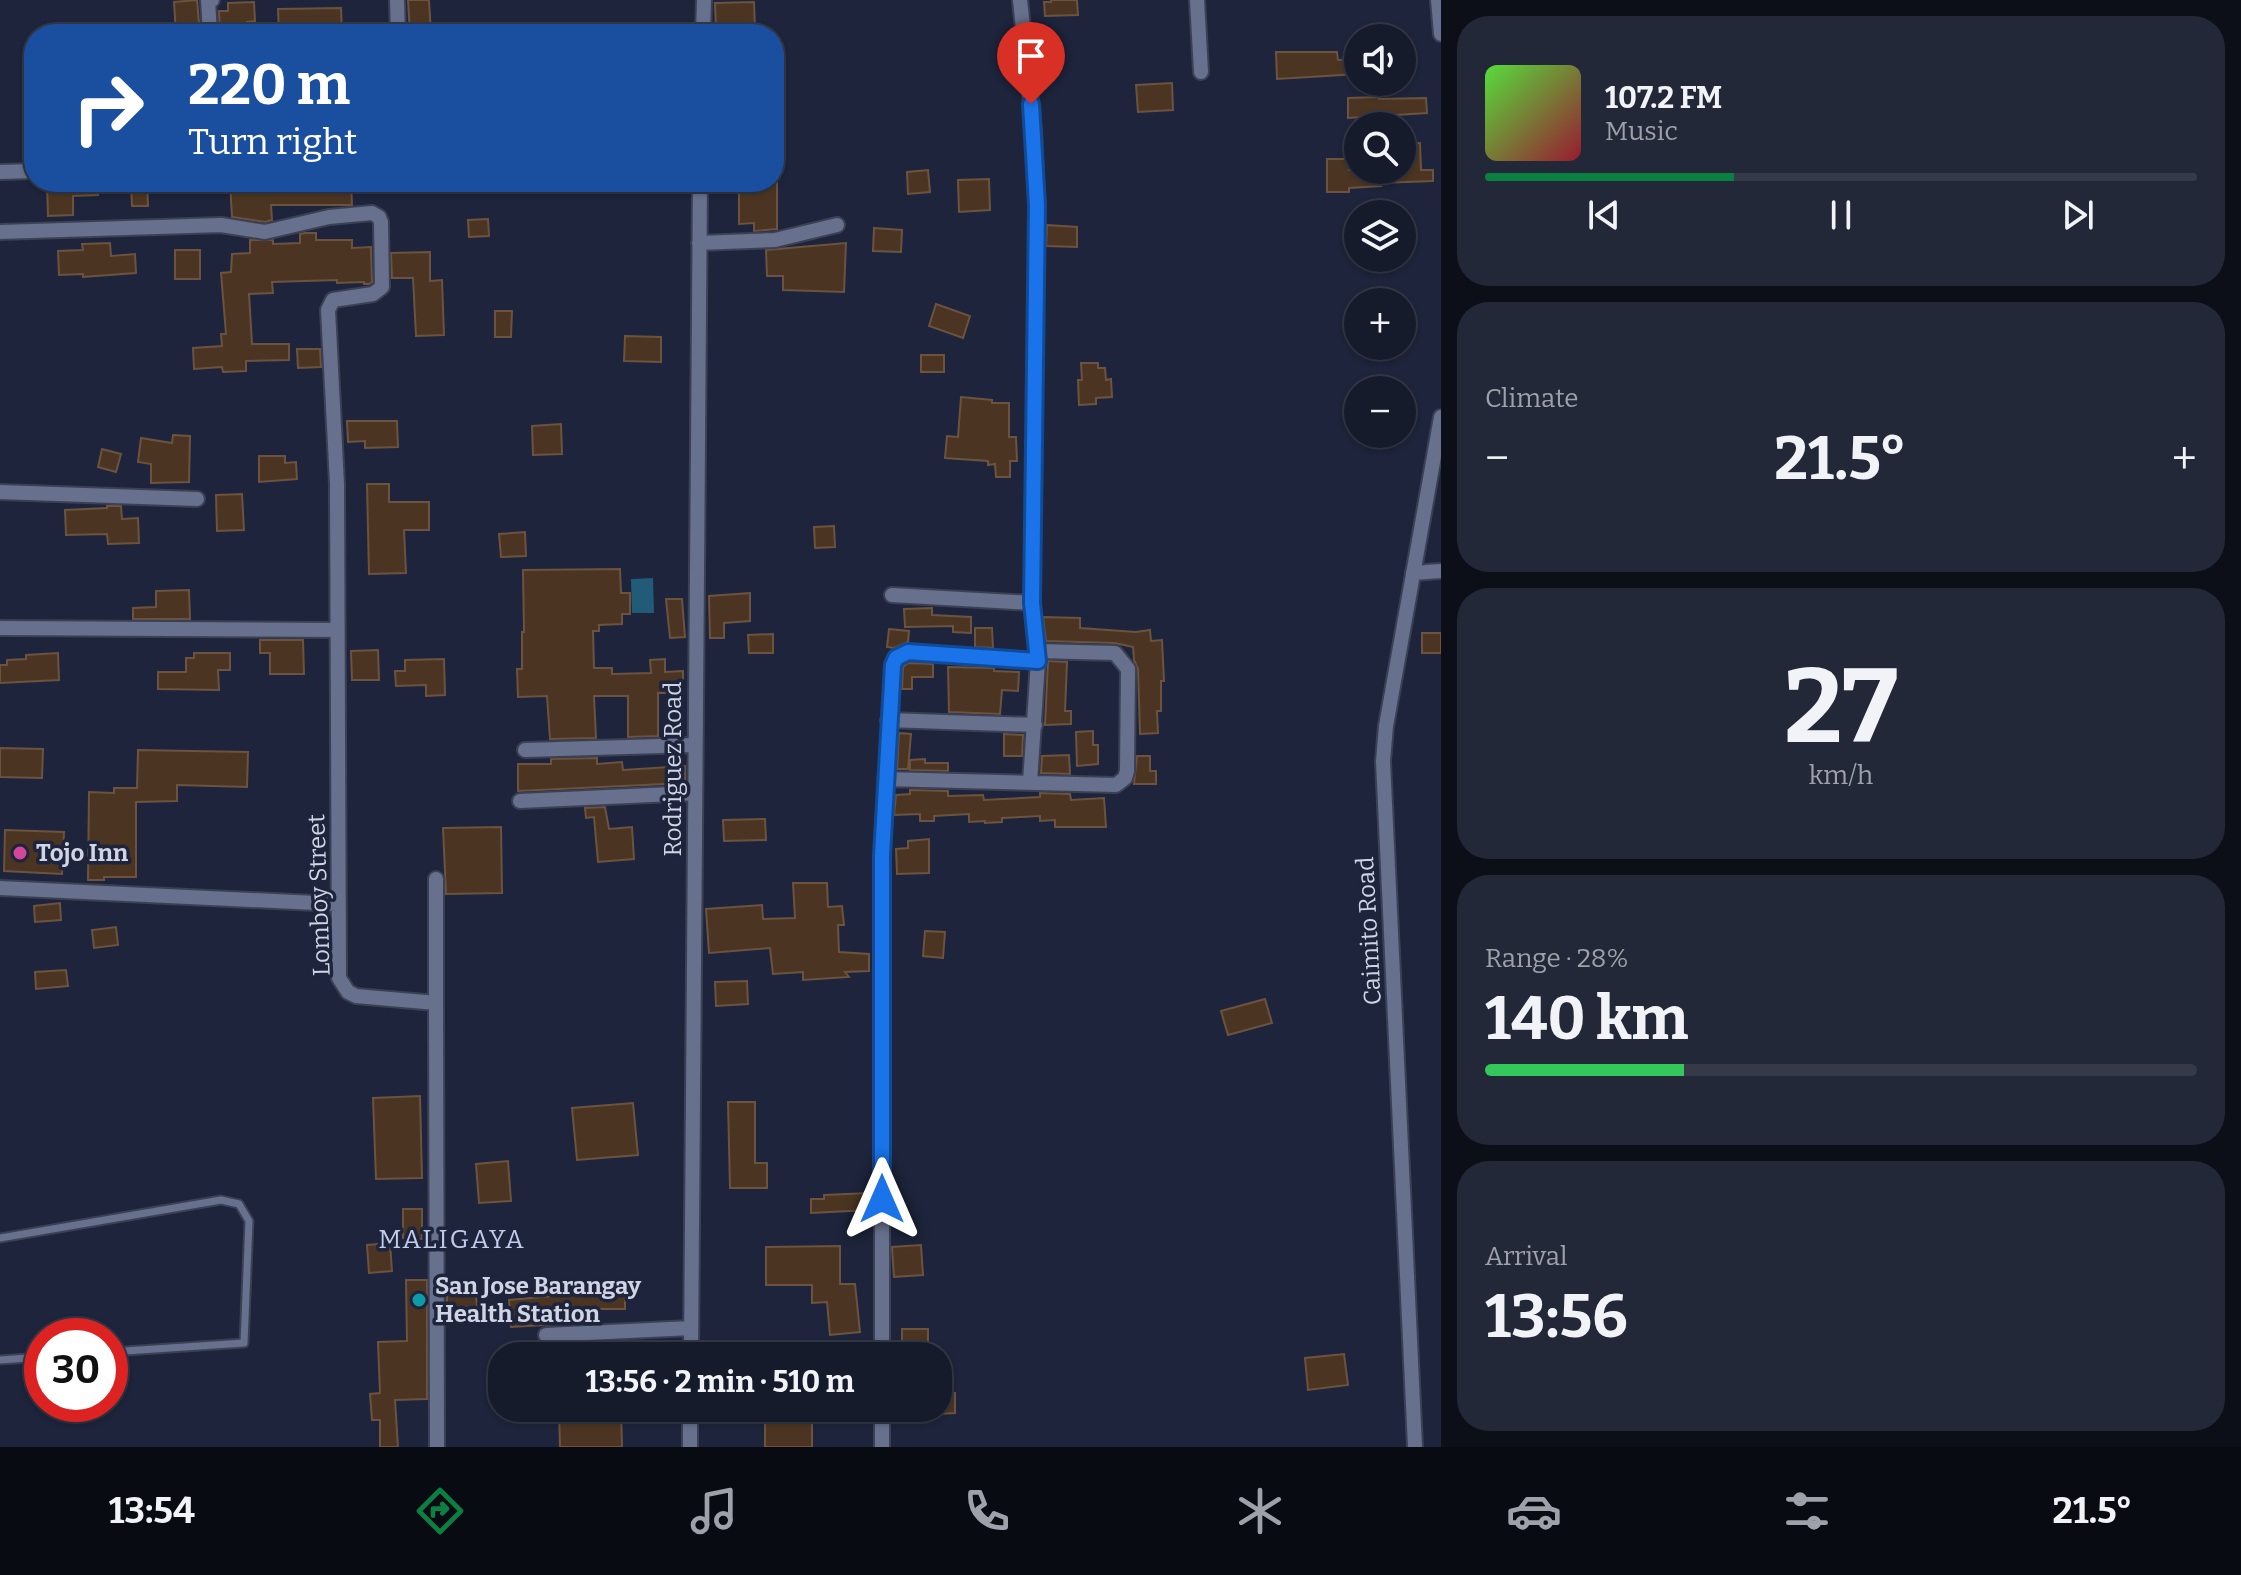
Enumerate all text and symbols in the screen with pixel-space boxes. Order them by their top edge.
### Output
pin [997,22,1065,104]
map controls [1344,24,1416,448]
button: sound [1344,24,1416,96]
icon: arrive [1009,34,1053,78]
text: 220 m [188,52,350,119]
icon: right [56,56,160,160]
text: 107.2 FM [1605,80,1722,116]
button: search [1344,112,1416,184]
text: Music [1605,116,1678,147]
text: Turn right [188,120,357,164]
icon: previous [1582,193,1626,237]
icon: pause [1819,193,1863,237]
icon: next [2056,193,2100,237]
button: layers [1344,200,1416,272]
button: + [1344,288,1416,360]
button: − [1344,376,1416,448]
text: Climate [1485,383,1579,414]
text: 21.5° [1774,423,1907,495]
text: − [1485,432,1509,485]
text: + [2172,432,2197,485]
text: 27 [1784,645,1898,770]
street label: Rodriguez Road [659,682,687,856]
text: km/h [1809,760,1873,791]
street label: Lomboy Street [302,813,336,977]
place label: Tojo Inn [36,839,129,867]
marker: Tojo Inn [11,844,29,862]
street label: Caimito Road [1351,856,1387,1006]
text: Range · 28% [1485,943,1628,974]
text: 140 km [1485,983,1688,1055]
position arrow [840,1157,924,1241]
district label: MALIGAYA [378,1224,526,1255]
text: Arrival [1485,1241,1567,1272]
place label: San Jose Barangay Health Station [435,1272,642,1328]
text: 13:56 [1485,1281,1628,1353]
marker: San Jose Barangay Health Station [410,1291,428,1309]
speed limit sign: 30 [24,1318,128,1422]
text: 13:56 · 2 min · 510 m [586,1364,854,1400]
icon: directions [412,1483,468,1539]
icon: music [686,1483,742,1539]
icon: phone [959,1483,1015,1539]
icon: climate [1232,1483,1288,1539]
icon: car [1506,1483,1562,1539]
icon: filters [1779,1483,1835,1539]
text: 13:54 [109,1489,195,1533]
text: 21.5° [2053,1489,2132,1533]

